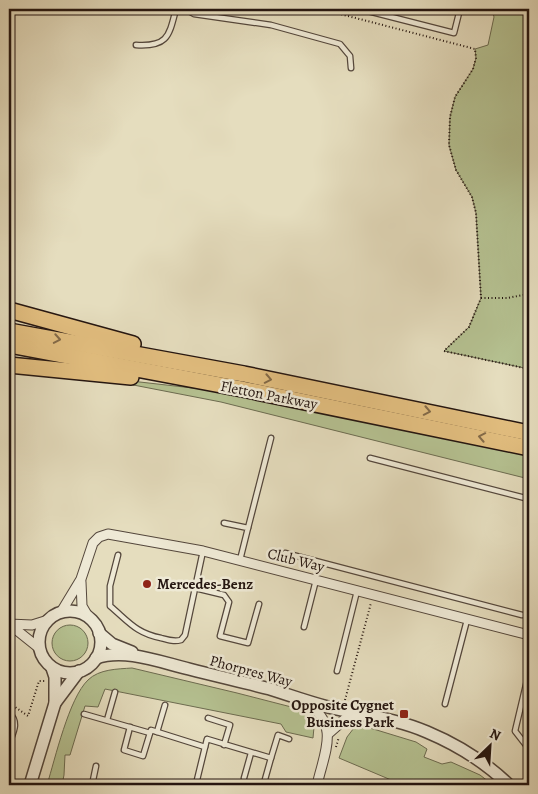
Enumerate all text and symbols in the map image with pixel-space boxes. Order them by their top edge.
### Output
one-way arrow [52,334,61,344]
one-way arrow [264,373,273,384]
street label: Fletton Parkway [219,376,320,414]
one-way arrow [423,405,432,416]
one-way arrow [477,433,486,443]
street label: Club Way [265,543,327,577]
place label: Mercedes-Benz [157,574,253,594]
marker: Mercedes-Benz [141,578,153,590]
street label: Phorpres Way [207,650,295,692]
place label: Opposite Cygnet Business Park [291,695,394,732]
marker: Opposite Cygnet Business Park [398,708,410,720]
north arrow [466,722,516,772]
text: N [487,724,504,745]

